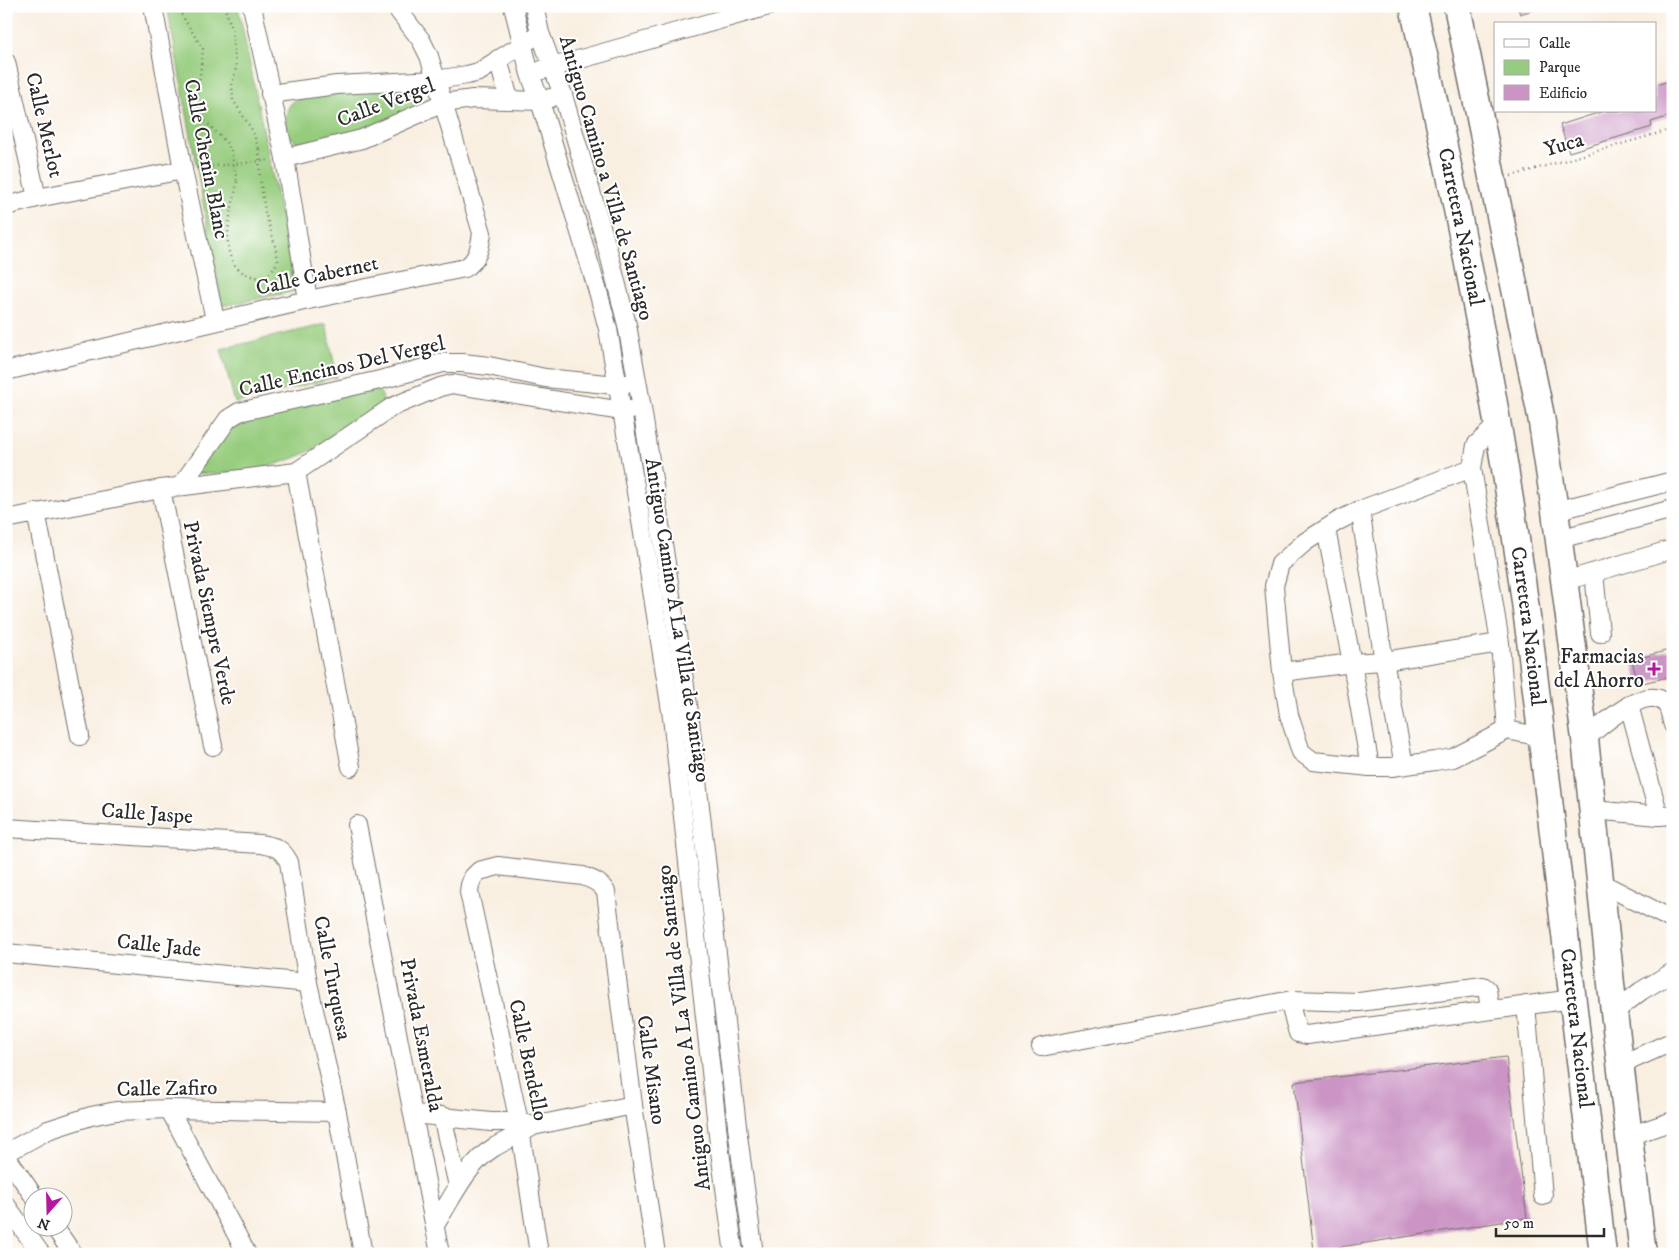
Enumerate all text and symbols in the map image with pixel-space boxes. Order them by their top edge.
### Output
legend [1494,22,1656,112]
street label: Antiguo Camino a Villa de Santiago [553,33,659,323]
text: Calle [1539,34,1571,53]
text: Parque [1539,58,1580,77]
street label: Calle Merlot [19,70,69,180]
street label: Calle Vergel [333,72,439,134]
street label: Calle Chenin Blanc [178,77,234,241]
text: Edificio [1539,84,1587,103]
street label: Yuca [1541,127,1587,163]
street label: Carretera Nacional [1432,146,1489,309]
street label: Calle Cabernet [254,250,381,302]
street label: Calle Encinos Del Vergel [237,330,448,403]
street label: Antiguo Camino A La Villa de Santiago [638,456,716,784]
street label: Privada Siempre Verde [177,519,241,708]
street label: Carretera Nacional [1504,545,1551,708]
place label: Farmacias del Ahorro [1554,644,1644,694]
marker: Farmacias del Ahorro [1648,663,1660,675]
street label: Calle Jaspe [100,798,194,830]
street label: Antiguo Camino A La Villa de Santiago [651,864,717,1192]
street label: Calle Turquesa [307,914,357,1042]
street label: Calle Jade [116,929,203,963]
street label: Carretera Nacional [1554,947,1599,1110]
street label: Privada Esmeralda [393,956,449,1114]
street label: Calle Bendello [502,997,554,1123]
street label: Calle Misano [630,1014,672,1126]
street label: Calle Zafiro [116,1075,218,1103]
north arrow [22,1188,72,1238]
scale bar [1496,1205,1604,1237]
text: N [35,1213,52,1234]
text: 50 m [1504,1214,1534,1233]

